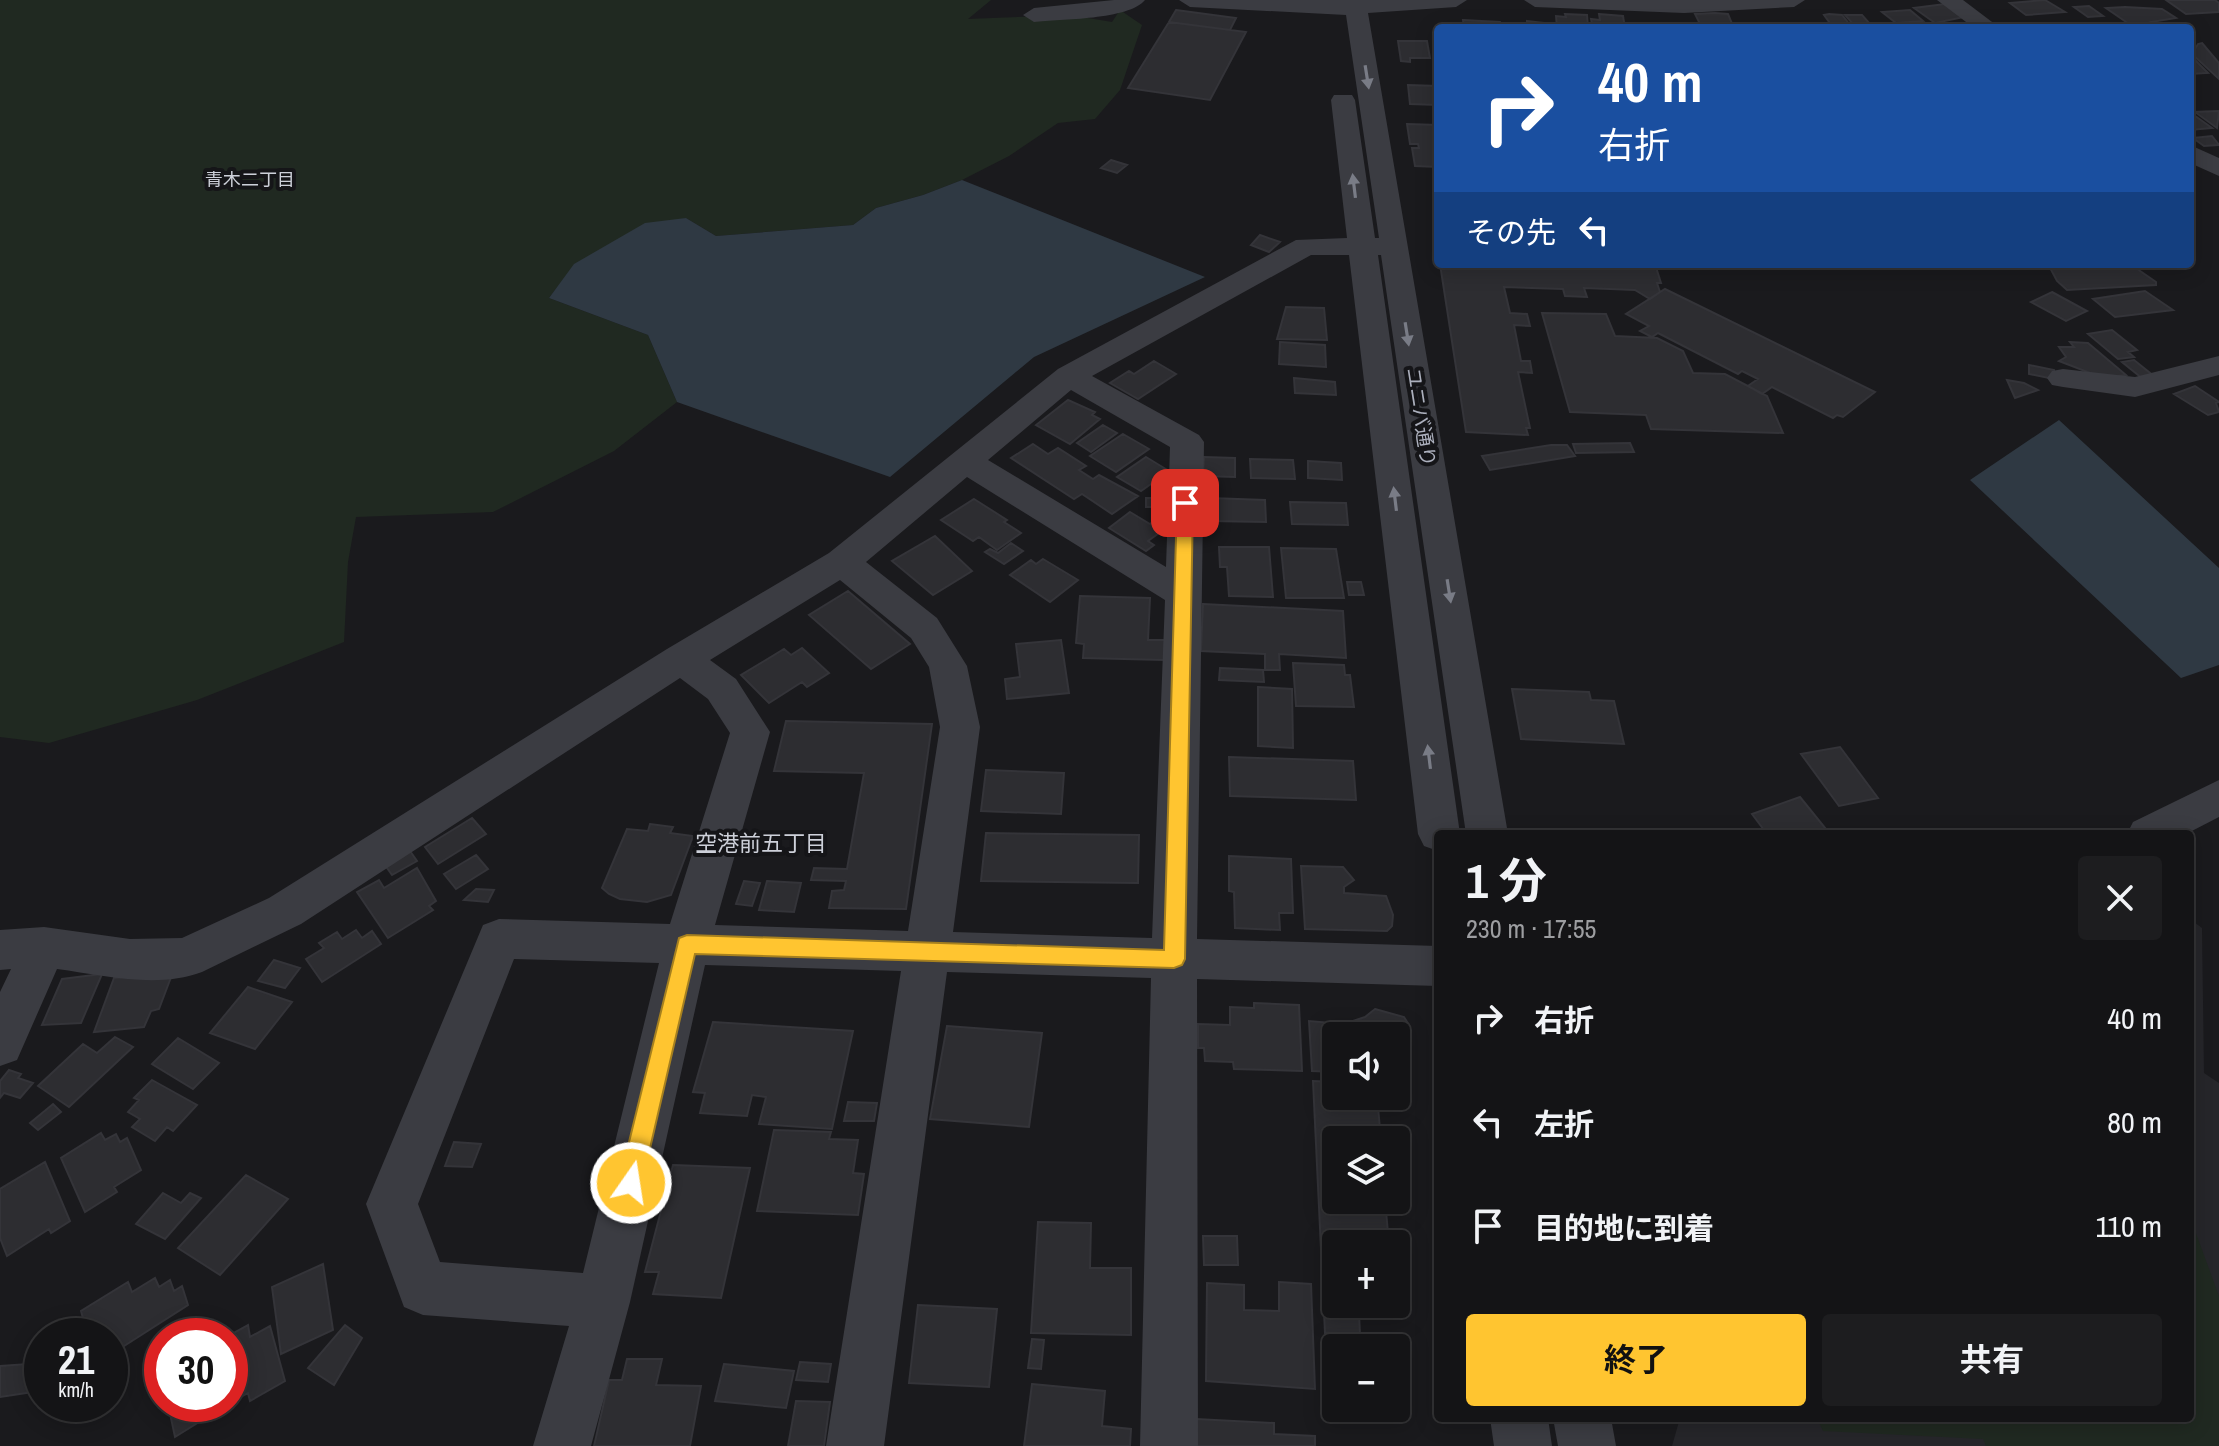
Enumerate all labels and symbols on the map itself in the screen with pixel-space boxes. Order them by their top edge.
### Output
one-way arrow [1361,65,1374,90]
district label: 青木二丁目 [205,167,295,192]
one-way arrow [1348,173,1361,198]
one-way arrow [1401,322,1414,347]
street label: ユニバ通り [1400,365,1443,468]
pin [1151,469,1219,537]
one-way arrow [1389,486,1402,511]
one-way arrow [1443,578,1456,603]
one-way arrow [1422,744,1435,769]
district label: 空港前五丁目 [695,828,827,858]
position arrow [589,1141,673,1225]
speed limit sign: 30 [144,1318,248,1422]

